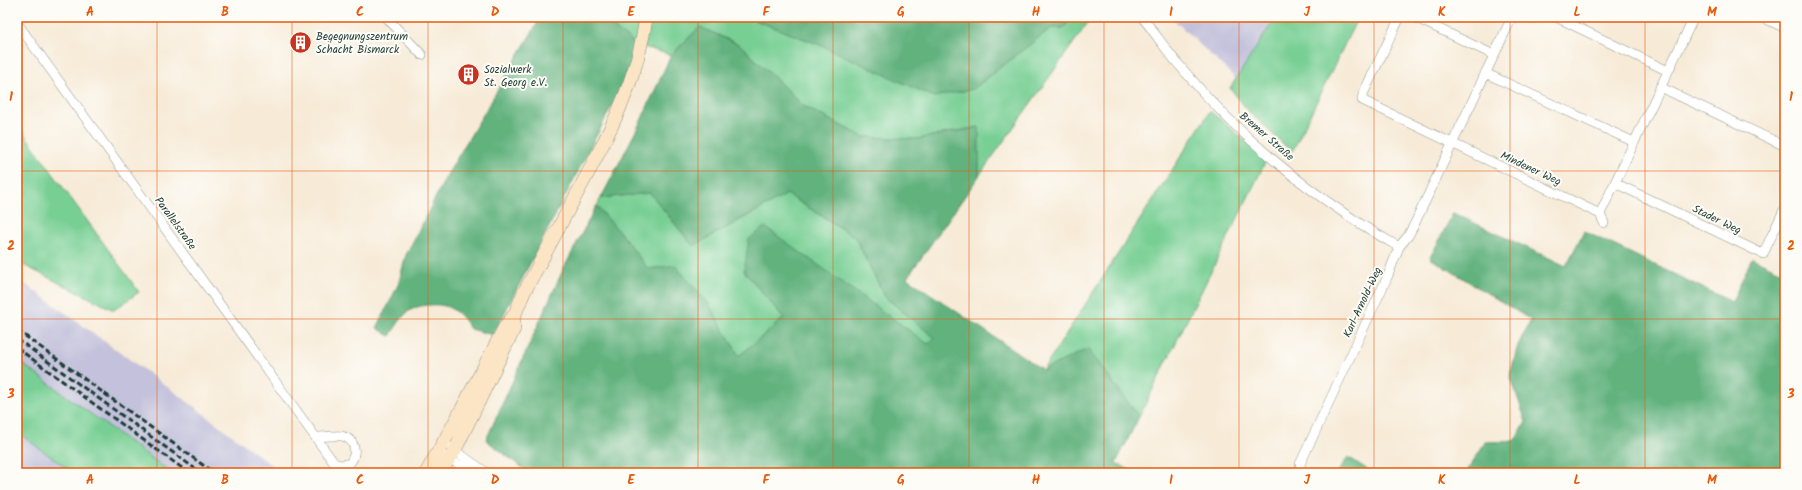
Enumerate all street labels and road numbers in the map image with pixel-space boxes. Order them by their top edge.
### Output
street label: Bremer Straße [1235,108,1298,166]
street label: Mindener Weg [1497,147,1564,191]
street label: Parallelstraße [150,193,201,254]
street label: Stader Weg [1689,200,1744,240]
street label: Karl-Arnold-Weg [1339,264,1387,341]

